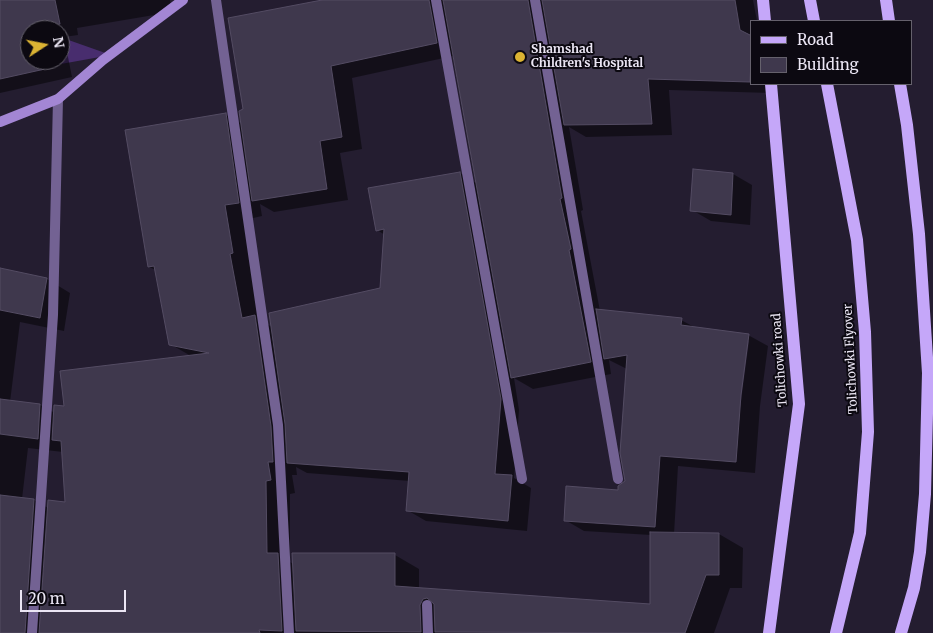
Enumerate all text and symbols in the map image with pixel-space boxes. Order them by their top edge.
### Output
north arrow [20,20,70,70]
legend [750,20,913,85]
text: Road [797,30,833,49]
text: N [49,35,69,49]
place label: Shamshad Children's Hospital [531,43,643,71]
marker: Shamshad Children's Hospital [513,50,527,64]
text: Building [797,55,859,74]
street label: Tolichowki Flyover [841,303,861,415]
street label: Tolichowki road [770,313,790,407]
scale bar [22,580,129,612]
text: 20 m [28,589,65,608]

